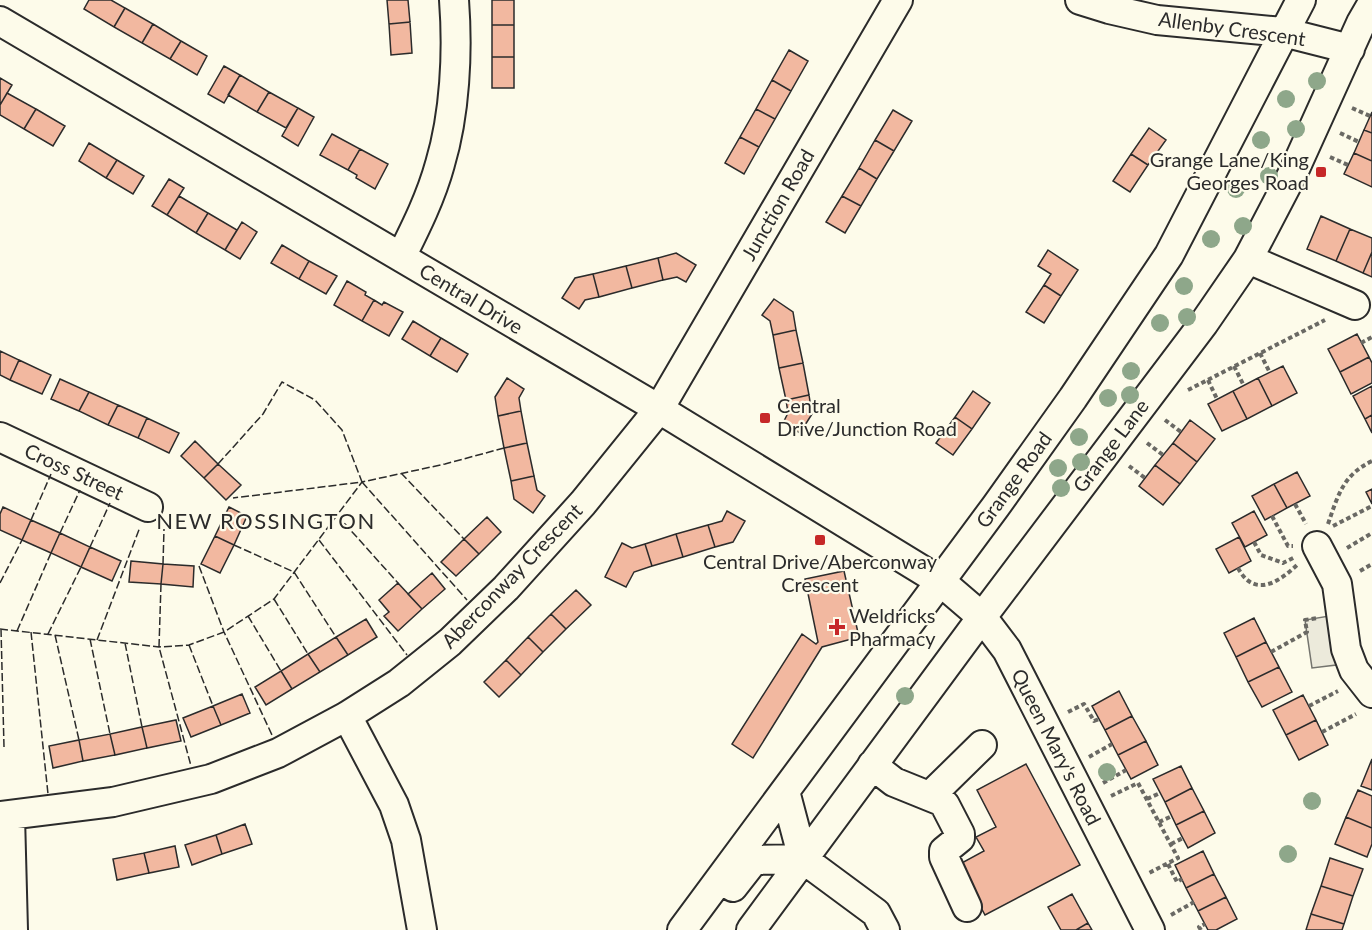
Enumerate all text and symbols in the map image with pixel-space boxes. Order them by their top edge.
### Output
street label: Allenby Crescent [1157,6,1307,50]
street label: Junction Road [736,145,819,264]
place label: Grange Lane/King Georges Road [1150,147,1309,194]
marker: Grange Lane/King Georges Road [1314,165,1328,179]
street label: Central Drive [415,258,528,338]
place label: Central Drive/Junction Road [777,393,957,440]
street label: Grange Lane [1067,394,1153,497]
marker: Central Drive/Junction Road [758,411,772,425]
street label: Grange Road [970,427,1056,532]
street label: Cross Street [21,438,128,505]
street label: Aberconway Crescent [436,498,586,653]
district label: NEW ROSSINGTON [156,507,376,534]
marker: Central Drive/Aberconway Crescent [813,533,827,547]
place label: Central Drive/Aberconway Crescent [703,549,938,596]
place label: Weldricks Pharmacy [849,603,936,650]
marker: Weldricks Pharmacy [830,620,844,634]
street label: Queen Mary's Road [1007,664,1107,829]

